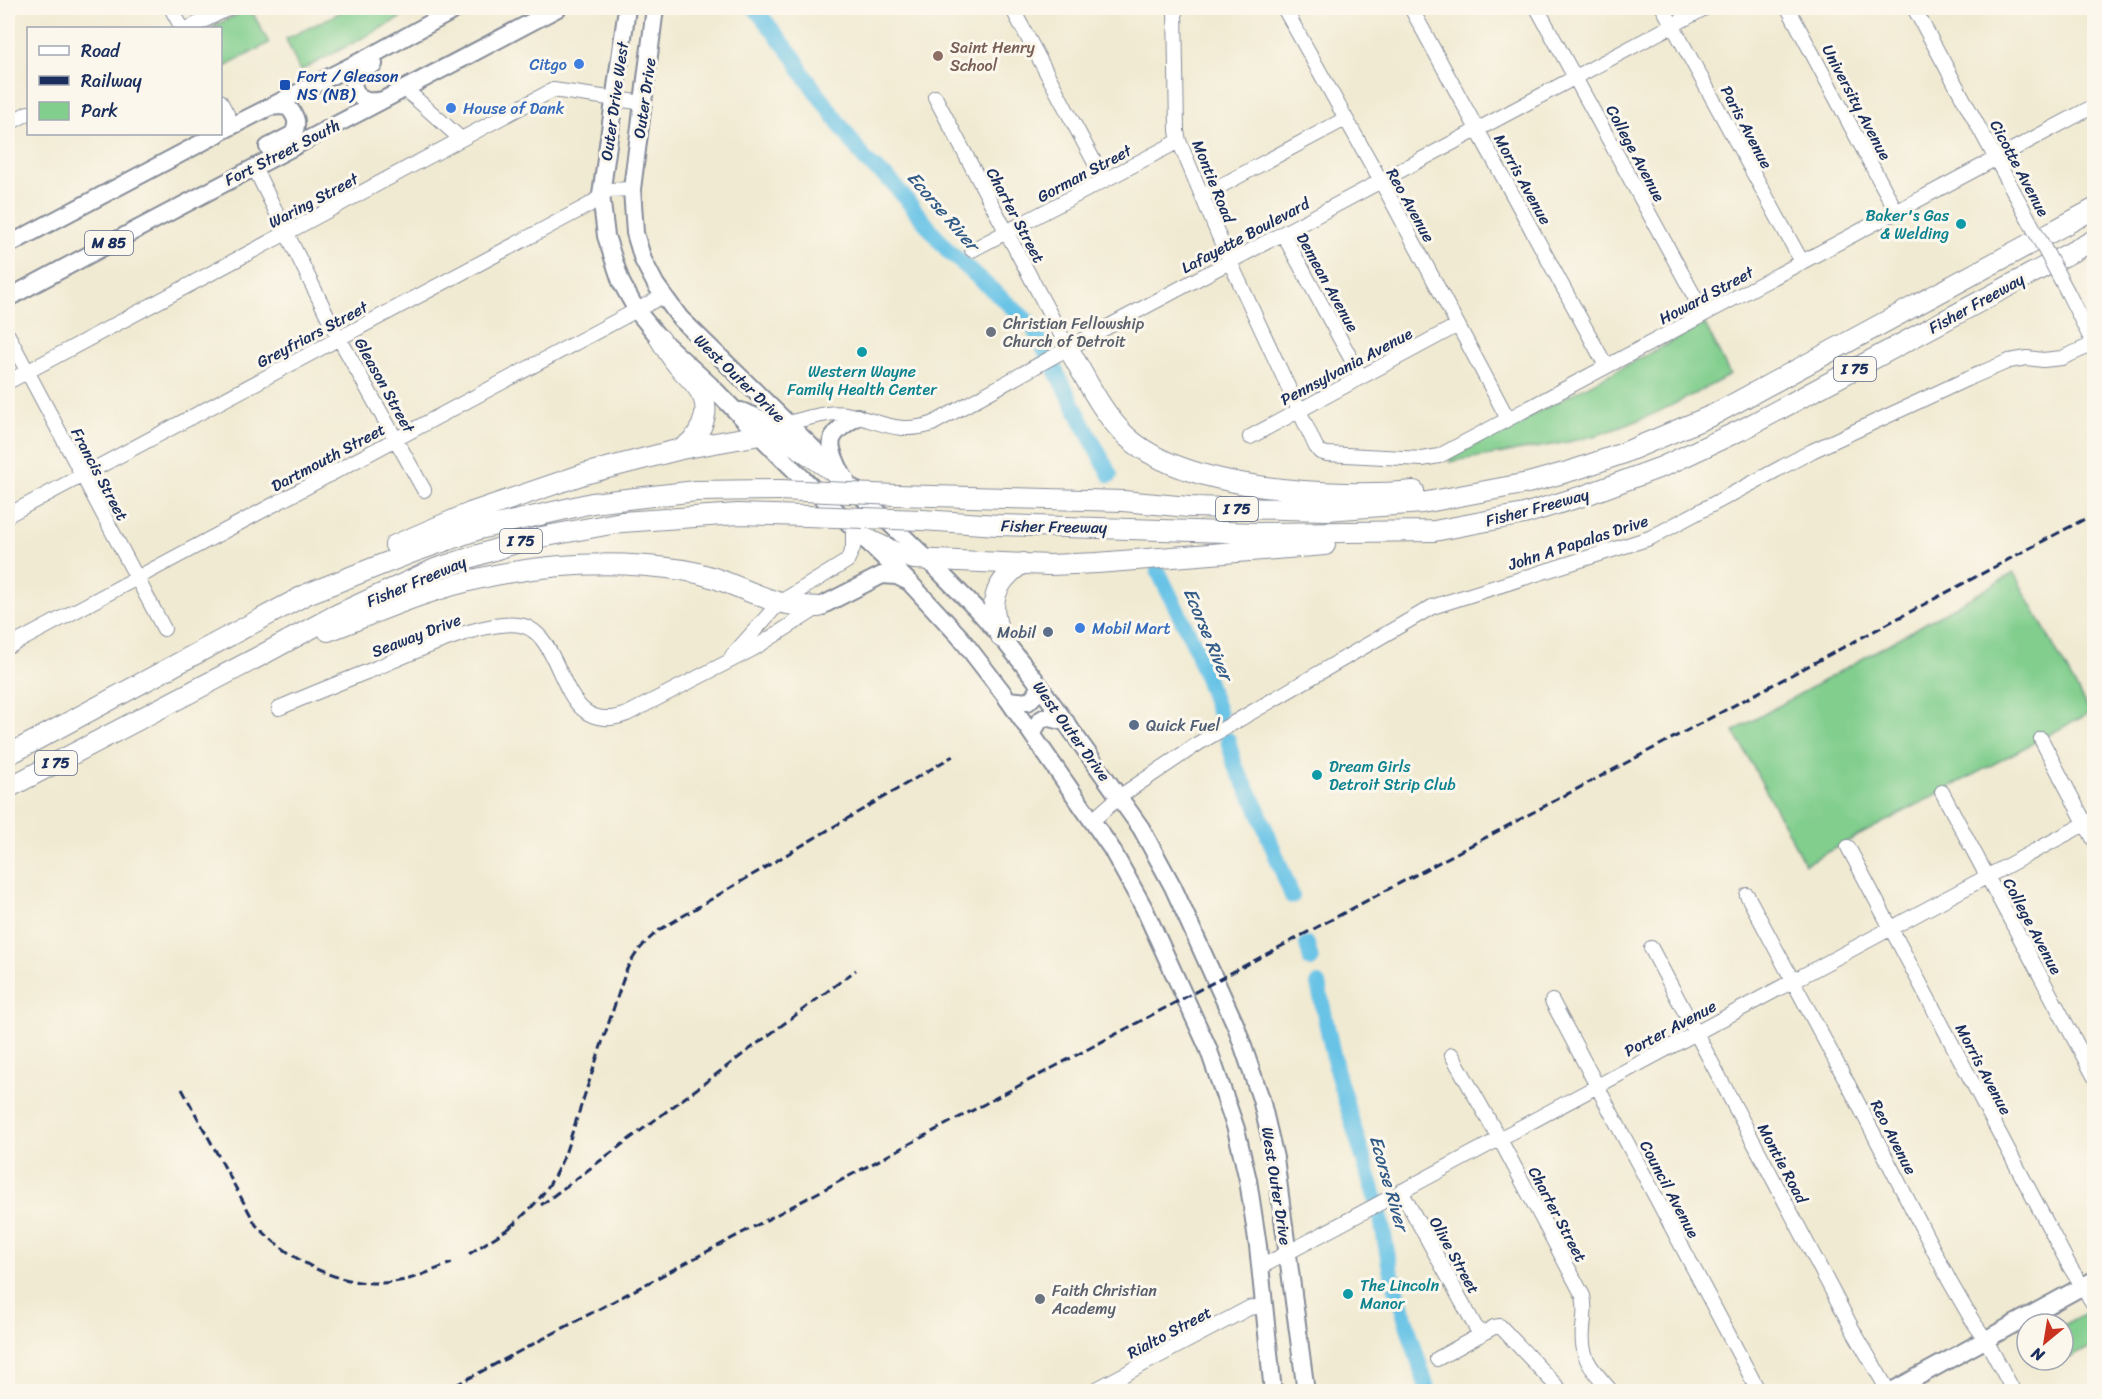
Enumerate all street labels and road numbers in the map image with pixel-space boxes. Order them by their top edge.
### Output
street label: Outer Drive West [592,39,637,162]
street label: University Avenue [1814,39,1900,166]
street label: Outer Drive [624,56,664,140]
street label: Paris Avenue [1712,80,1781,174]
street label: College Avenue [1598,99,1673,207]
street label: Fort Street South [219,111,345,194]
street label: Cicotte Avenue [1982,114,2058,222]
street label: Morris Avenue [1486,128,1560,230]
street label: Montie Road [1184,135,1244,229]
street label: Gorman Street [1032,136,1137,211]
street label: Charter Street [978,162,1053,268]
street label: Reo Avenue [1378,163,1443,248]
street label: Waring Street [263,164,364,236]
street label: Lafayette Boulevard [1176,189,1316,282]
street label: Demean Avenue [1288,227,1367,338]
road number: M 85 [85,231,133,255]
street label: Howard Street [1653,258,1760,333]
street label: Fisher Freeway [1923,265,2030,342]
street label: Greyfriars Street [251,293,374,376]
street label: Pennsylvania Avenue [1275,319,1418,414]
street label: West Outer Drive [687,327,793,430]
street label: Gleason Street [346,332,423,439]
road number: I 75 [1834,357,1876,381]
street label: Dartmouth Street [266,415,391,500]
street label: Francis Street [63,422,136,526]
street label: Fisher Freeway [1482,480,1593,535]
road number: I 75 [1216,497,1258,521]
street label: John A Papalas Drive [1503,506,1652,579]
street label: Fisher Freeway [1001,511,1108,542]
road number: I 75 [500,529,542,553]
street label: Fisher Freeway [362,547,472,616]
street label: Seaway Drive [367,605,465,666]
street label: West Outer Drive [1025,675,1118,788]
road number: I 75 [35,751,77,775]
street label: College Avenue [1995,872,2070,980]
street label: Porter Avenue [1619,992,1722,1065]
street label: Morris Avenue [1947,1018,2020,1120]
street label: Reo Avenue [1862,1094,1925,1180]
street label: Montie Road [1749,1118,1817,1210]
street label: West Outer Drive [1253,1125,1300,1247]
street label: Council Avenue [1632,1135,1708,1244]
street label: Charter Street [1520,1161,1595,1267]
street label: Olive Street [1421,1211,1488,1300]
street label: Rialto Street [1122,1298,1217,1367]

